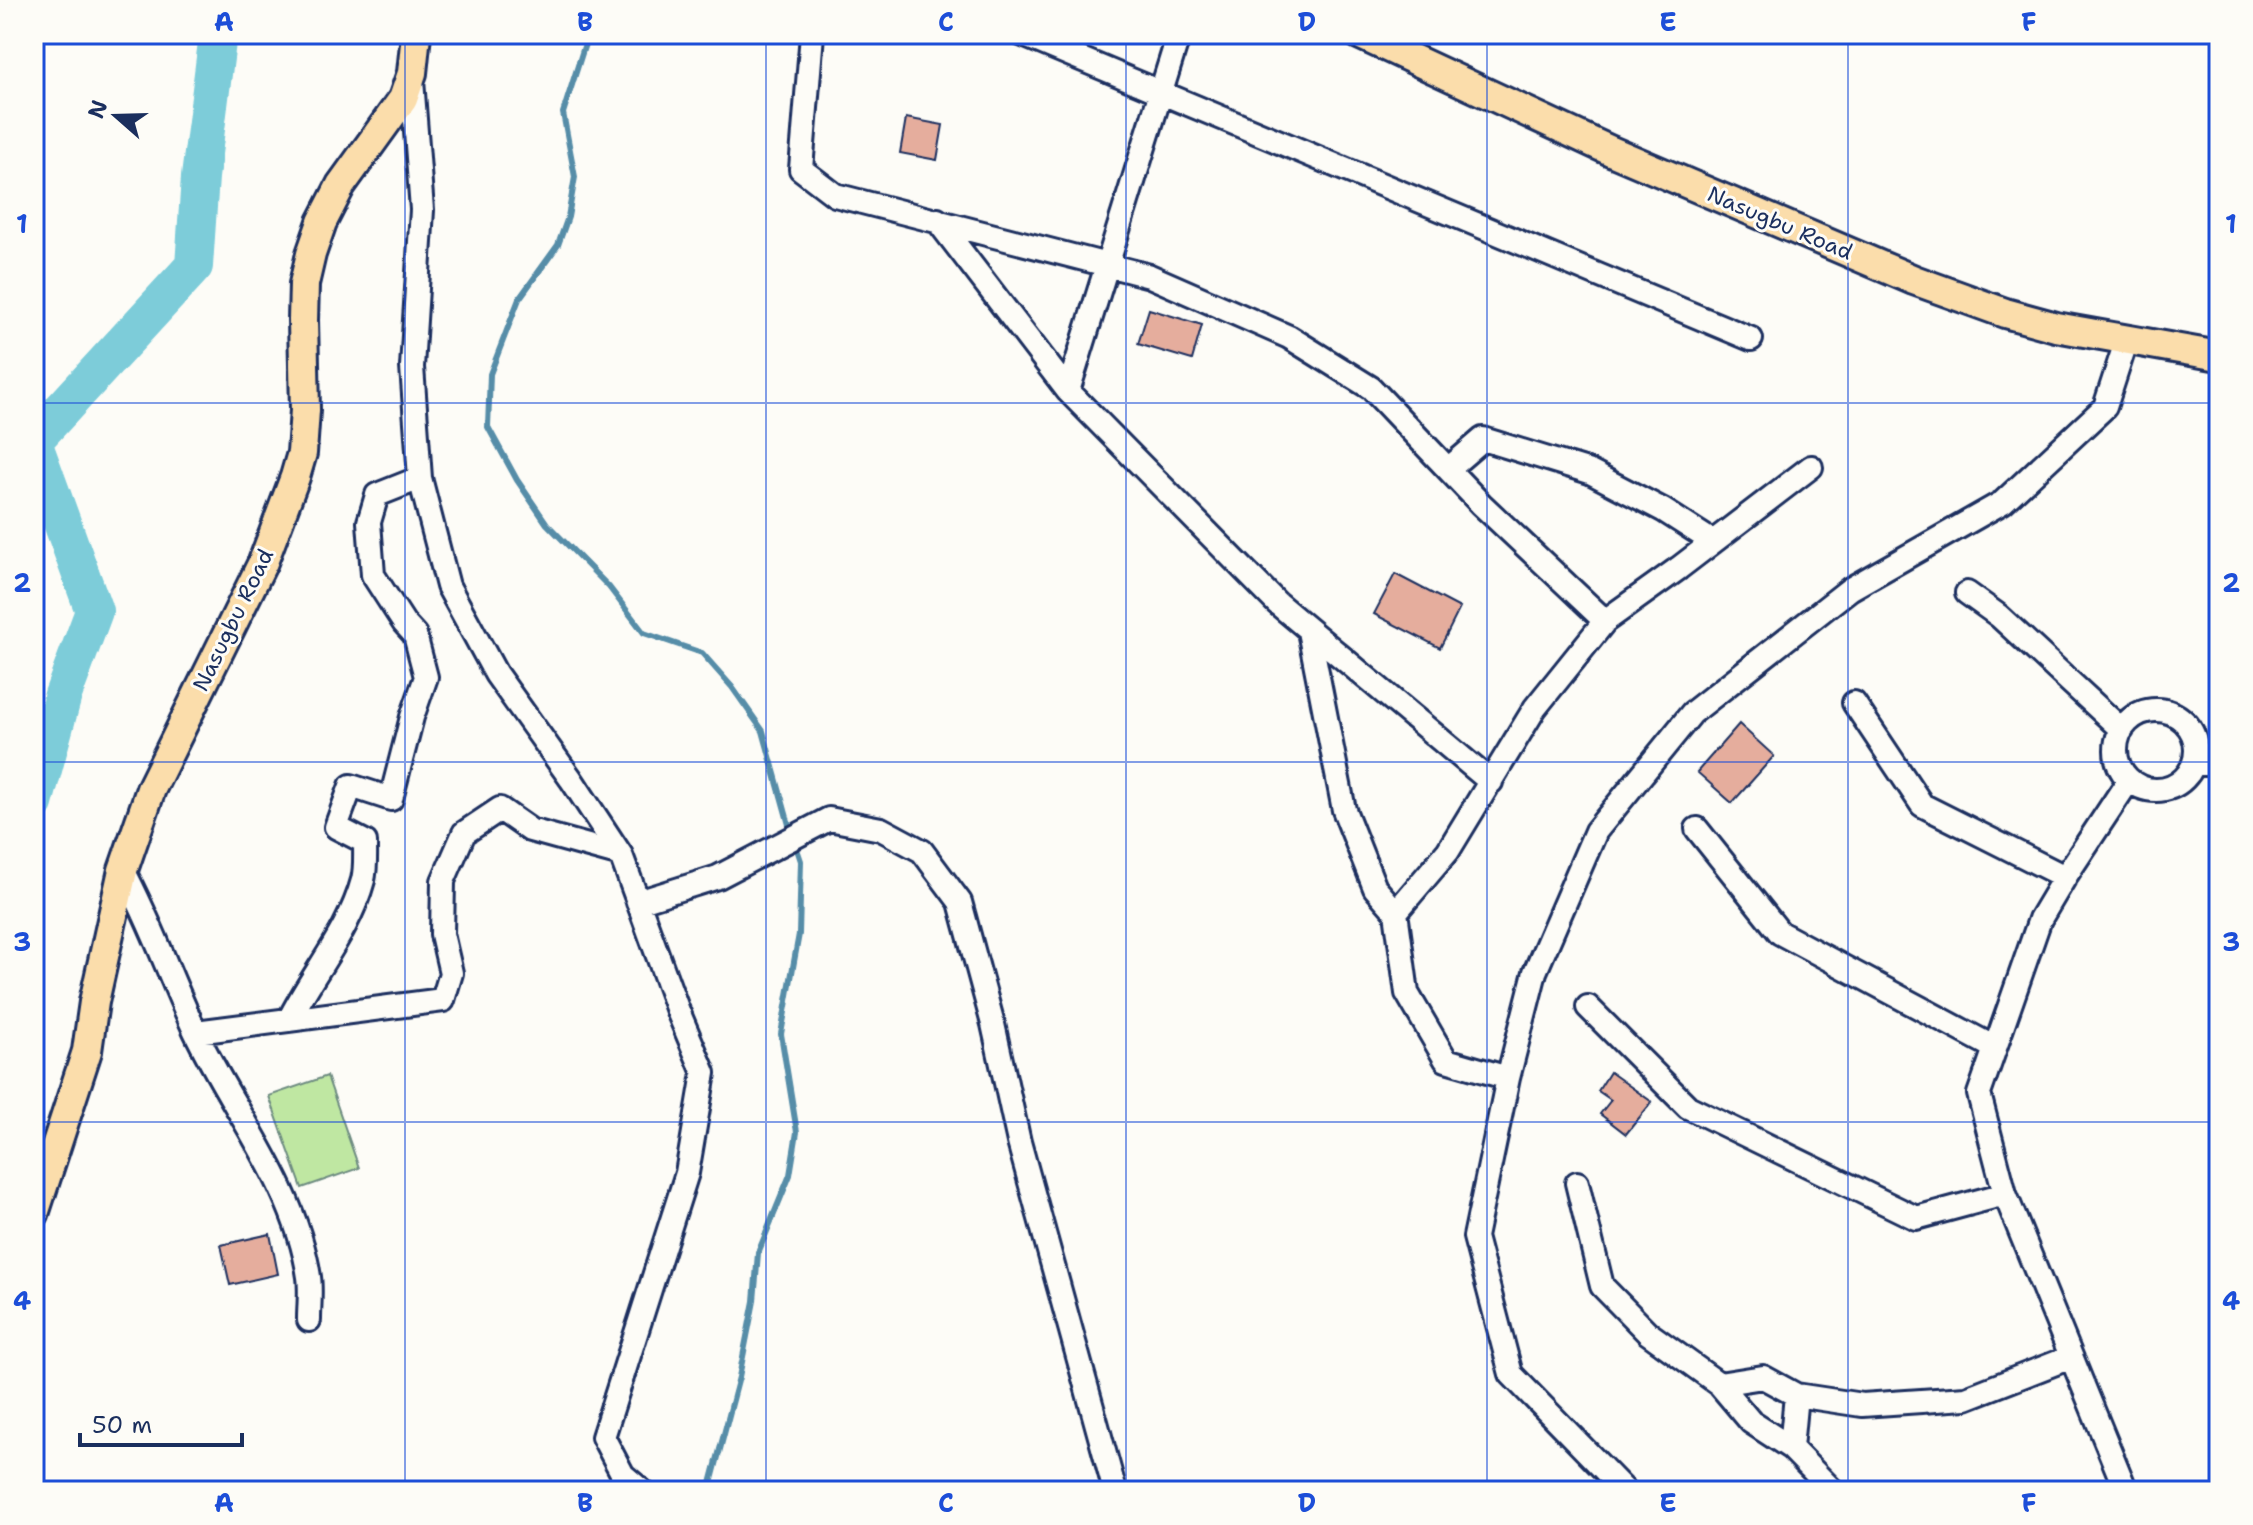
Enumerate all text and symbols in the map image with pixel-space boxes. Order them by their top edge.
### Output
text: A [214,4,234,39]
text: B [577,4,593,39]
text: C [938,4,954,39]
text: D [1298,4,1316,39]
text: E [1659,4,1677,39]
text: F [2021,4,2037,39]
north arrow [76,76,156,156]
text: N [81,96,114,122]
street label: Nasugbu Road [1703,179,1857,267]
text: 1 [16,206,28,241]
text: 1 [2225,206,2237,241]
street label: Nasugbu Road [186,544,280,696]
text: 2 [13,565,31,600]
text: 2 [2222,565,2240,600]
text: 3 [13,924,31,959]
text: 3 [2222,924,2240,959]
text: 4 [13,1283,31,1318]
text: 4 [2222,1283,2240,1318]
scale bar [80,1397,242,1447]
text: 50 m [92,1409,152,1441]
text: A [214,1485,234,1520]
text: B [577,1485,593,1520]
text: C [938,1485,954,1520]
text: D [1298,1485,1316,1520]
text: E [1659,1485,1677,1520]
text: F [2021,1485,2037,1520]

